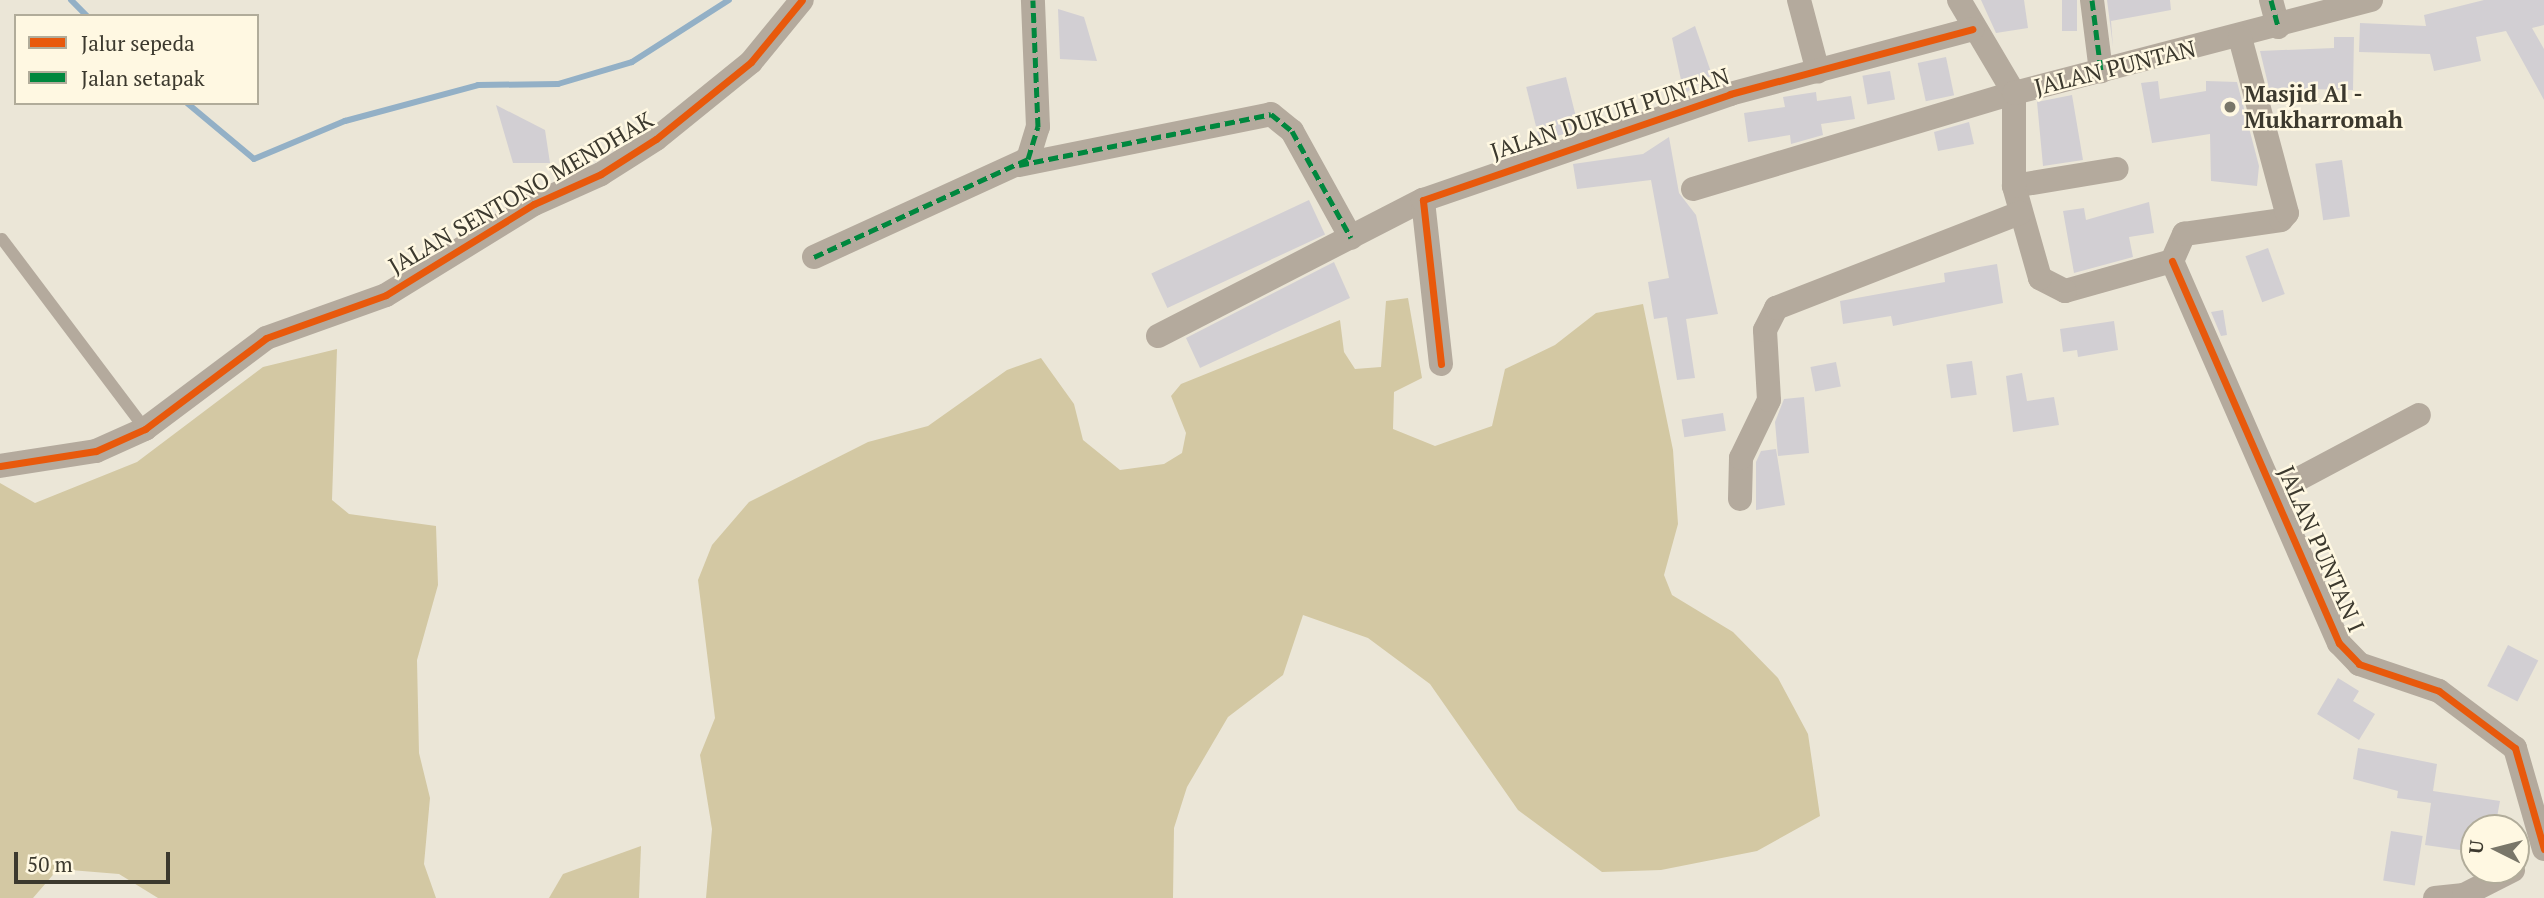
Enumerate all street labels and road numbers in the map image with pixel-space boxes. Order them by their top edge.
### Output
street label: JALAN PUNTAN [2031,35,2199,101]
street label: JALAN DUKUH PUNTAN [1487,62,1733,166]
street label: JALAN SENTONO MENDHAK [384,106,658,280]
street label: JALAN PUNTAN I [2272,462,2370,636]

